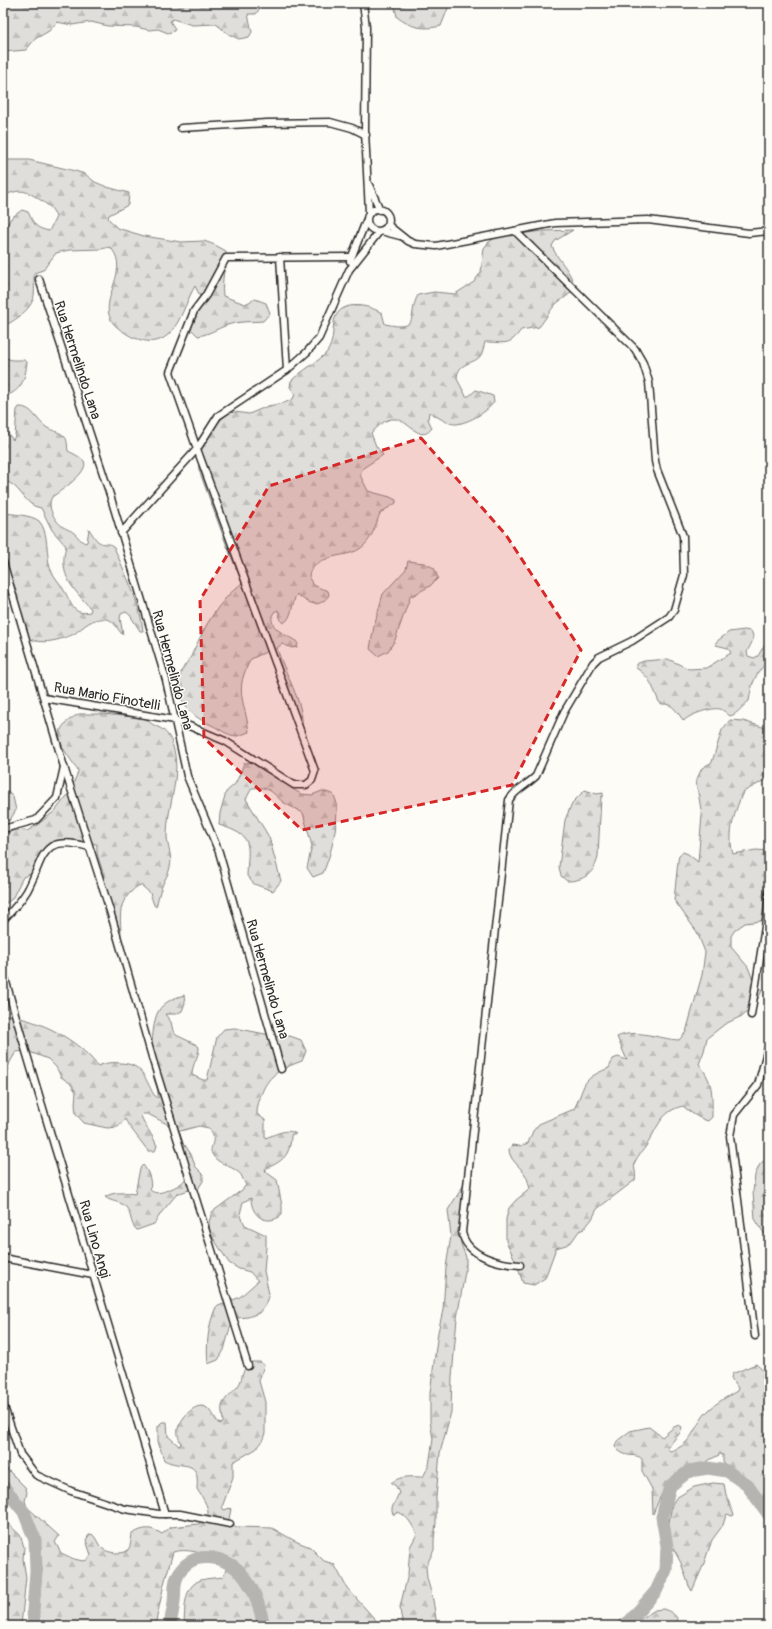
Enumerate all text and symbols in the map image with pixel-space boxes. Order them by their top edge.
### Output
street label: Rua Hermelindo Lana [50,299,105,421]
street label: Rua Hermelindo Lana [148,608,197,732]
street label: Rua Mario Finotelli [52,679,162,714]
street label: Rua Hermelindo Lana [242,917,293,1041]
street label: Rua Lino Angi [75,1198,114,1281]

